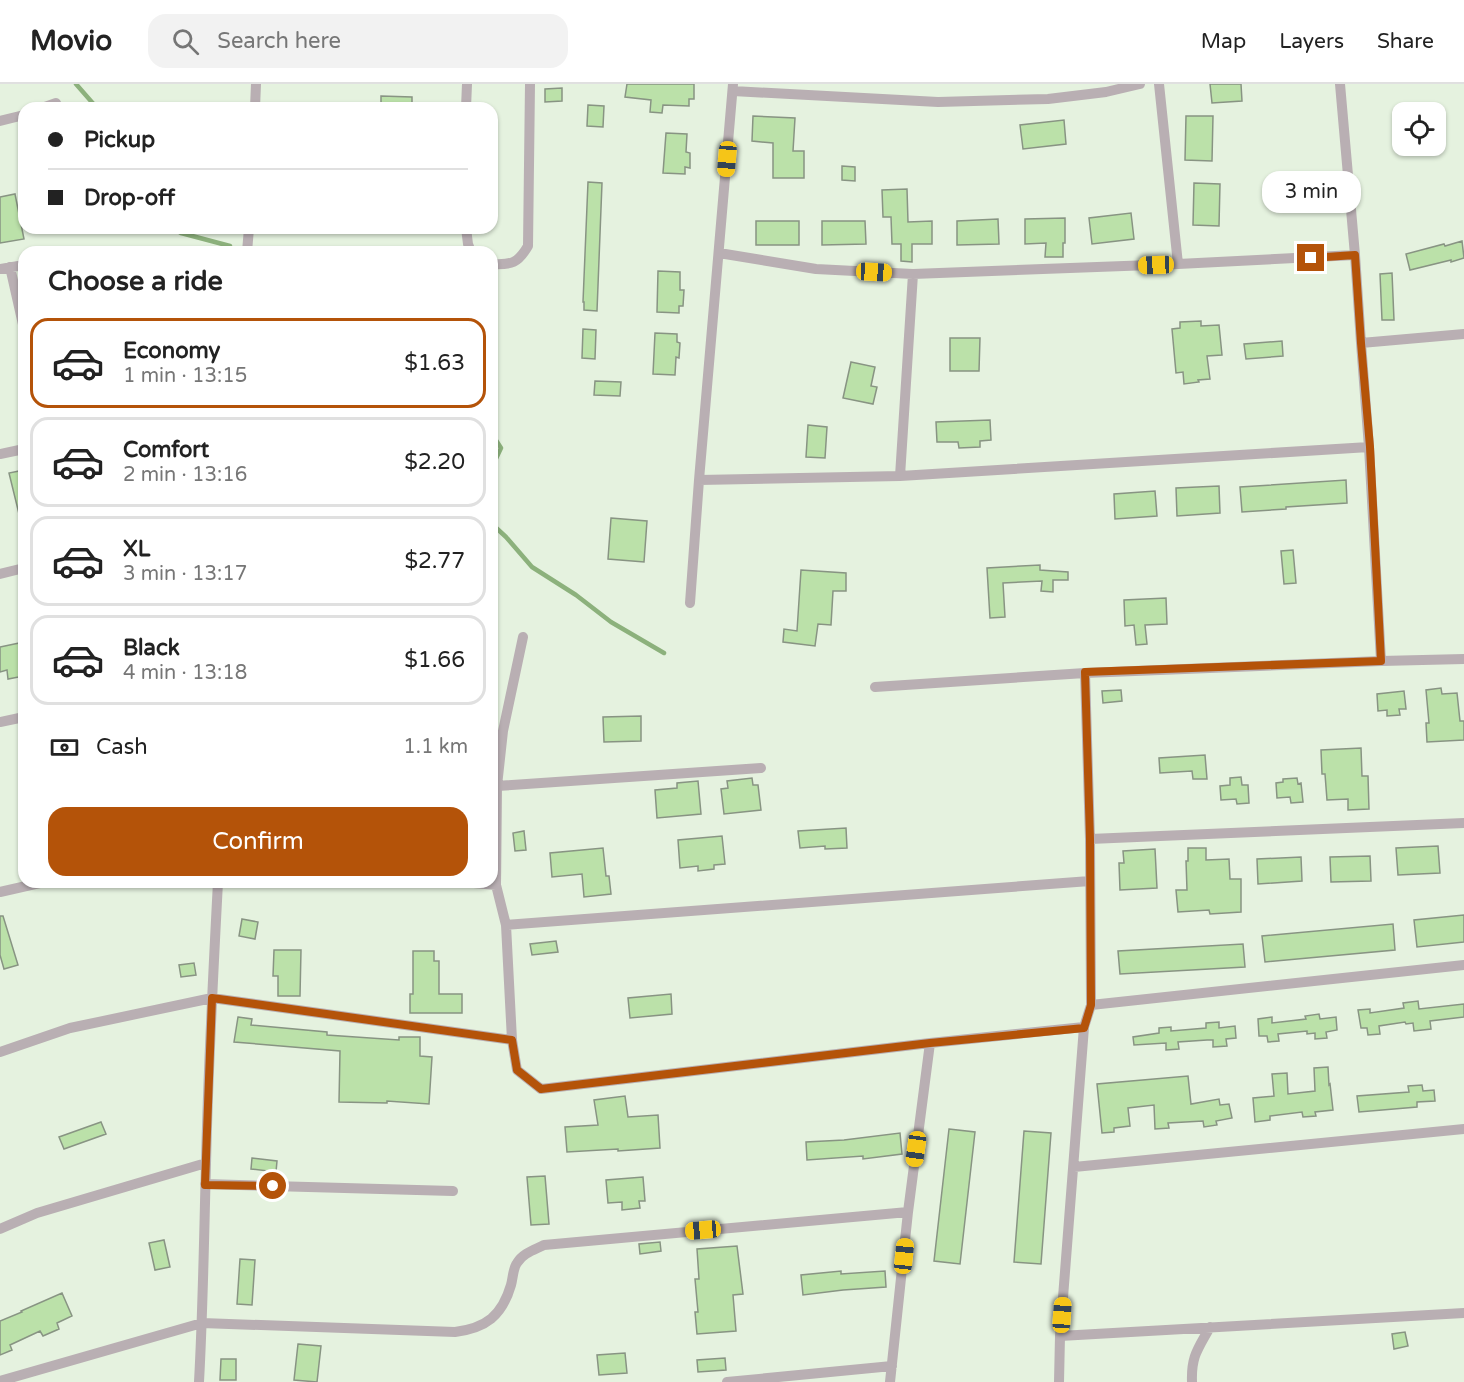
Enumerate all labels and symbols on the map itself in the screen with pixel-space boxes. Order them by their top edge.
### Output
car [716,140,738,178]
callout: 3 min [1262,171,1360,213]
route end [1297,244,1324,271]
car [1138,255,1174,275]
car [856,262,892,282]
car [905,1130,927,1168]
route start [259,1172,286,1199]
car [684,1219,722,1241]
car [893,1237,915,1275]
car [1052,1296,1072,1334]

